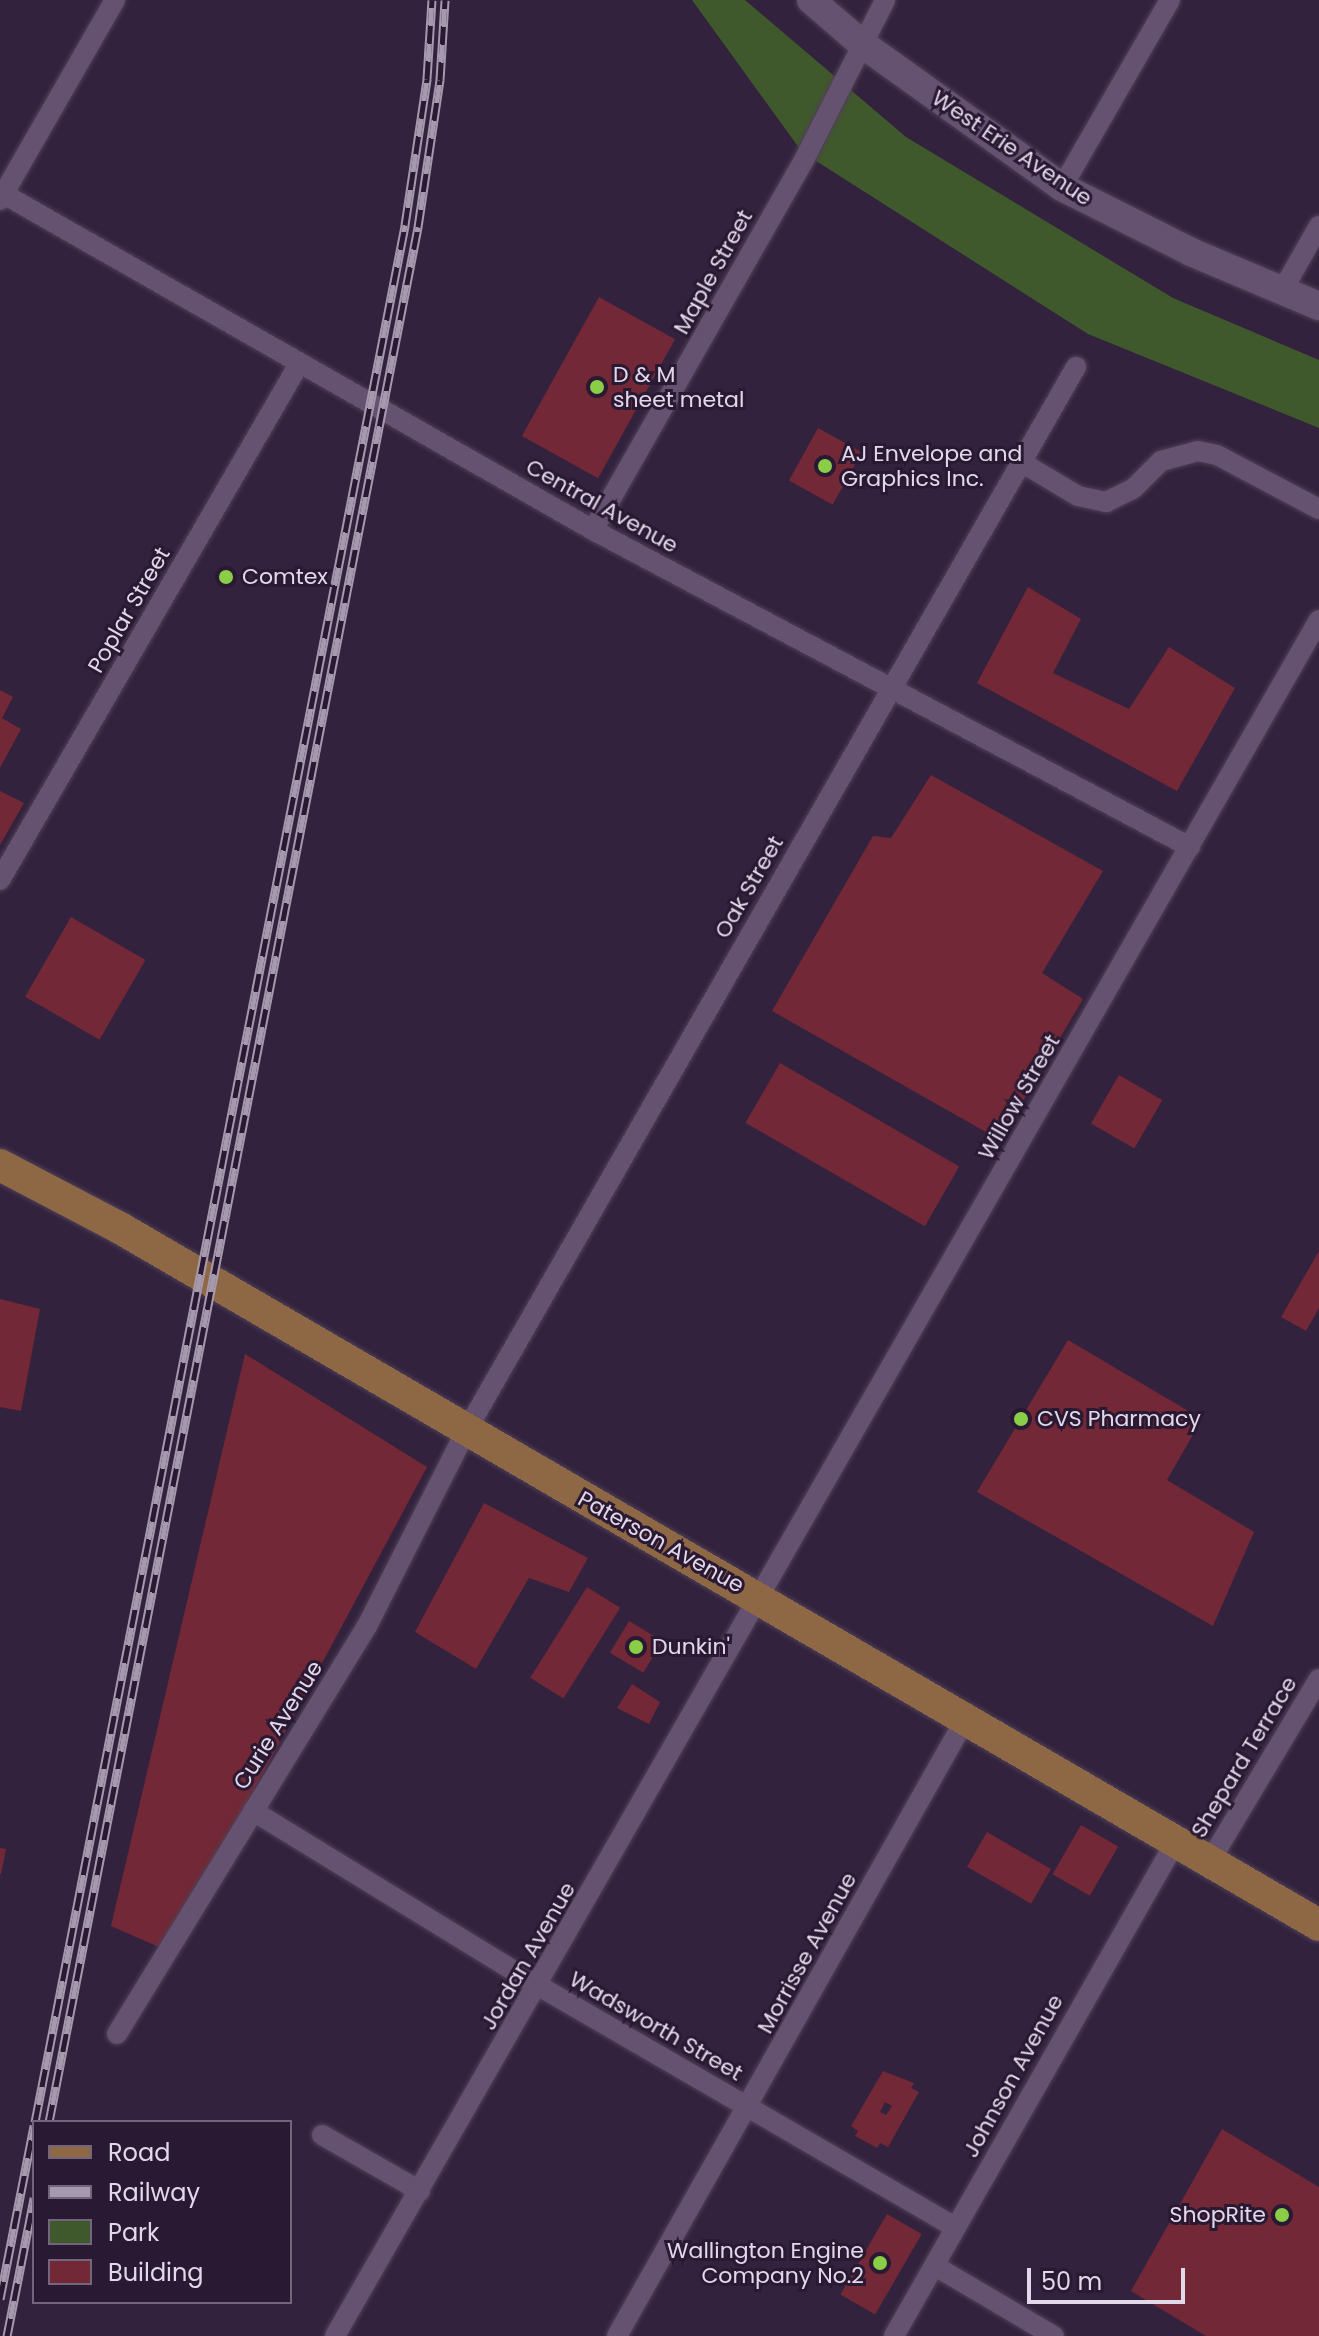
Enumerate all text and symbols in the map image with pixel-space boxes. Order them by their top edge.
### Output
street label: West Erie Avenue [927,85,1097,211]
street label: Maple Street [668,205,758,339]
place label: D & M sheet metal [613,361,744,412]
marker: D & M sheet metal [588,378,606,396]
place label: AJ Envelope and Graphics Inc. [841,440,1022,492]
street label: Central Avenue [521,453,683,559]
marker: AJ Envelope and Graphics Inc. [816,457,834,475]
street label: Poplar Street [82,543,176,677]
place label: Comtex [242,564,328,590]
marker: Comtex [217,568,235,586]
street label: Oak Street [709,831,789,943]
street label: Willow Street [973,1030,1065,1164]
place label: CVS Pharmacy [1037,1406,1201,1432]
marker: CVS Pharmacy [1012,1410,1030,1428]
street label: Paterson Avenue [573,1485,749,1599]
place label: Dunkin' [652,1634,730,1660]
marker: Dunkin' [627,1638,645,1656]
street label: Curie Avenue [228,1656,328,1794]
street label: Shepard Terrace [1186,1672,1302,1842]
street label: Morrisse Avenue [752,1868,862,2038]
street label: Jordan Avenue [475,1877,581,2035]
street label: Wadsworth Street [565,1966,747,2086]
street label: Johnson Avenue [957,1990,1069,2162]
legend [32,2120,292,2304]
text: Road [108,2136,170,2169]
text: Railway [108,2176,200,2209]
place label: ShopRite [1170,2202,1266,2228]
marker: ShopRite [1273,2206,1291,2224]
text: Park [108,2216,159,2249]
place label: Wallington Engine Company No.2 [667,2237,864,2288]
scale bar [1031,2252,1189,2302]
marker: Wallington Engine Company No.2 [871,2254,889,2272]
text: Building [108,2256,204,2289]
text: 50 m [1041,2265,1102,2298]

